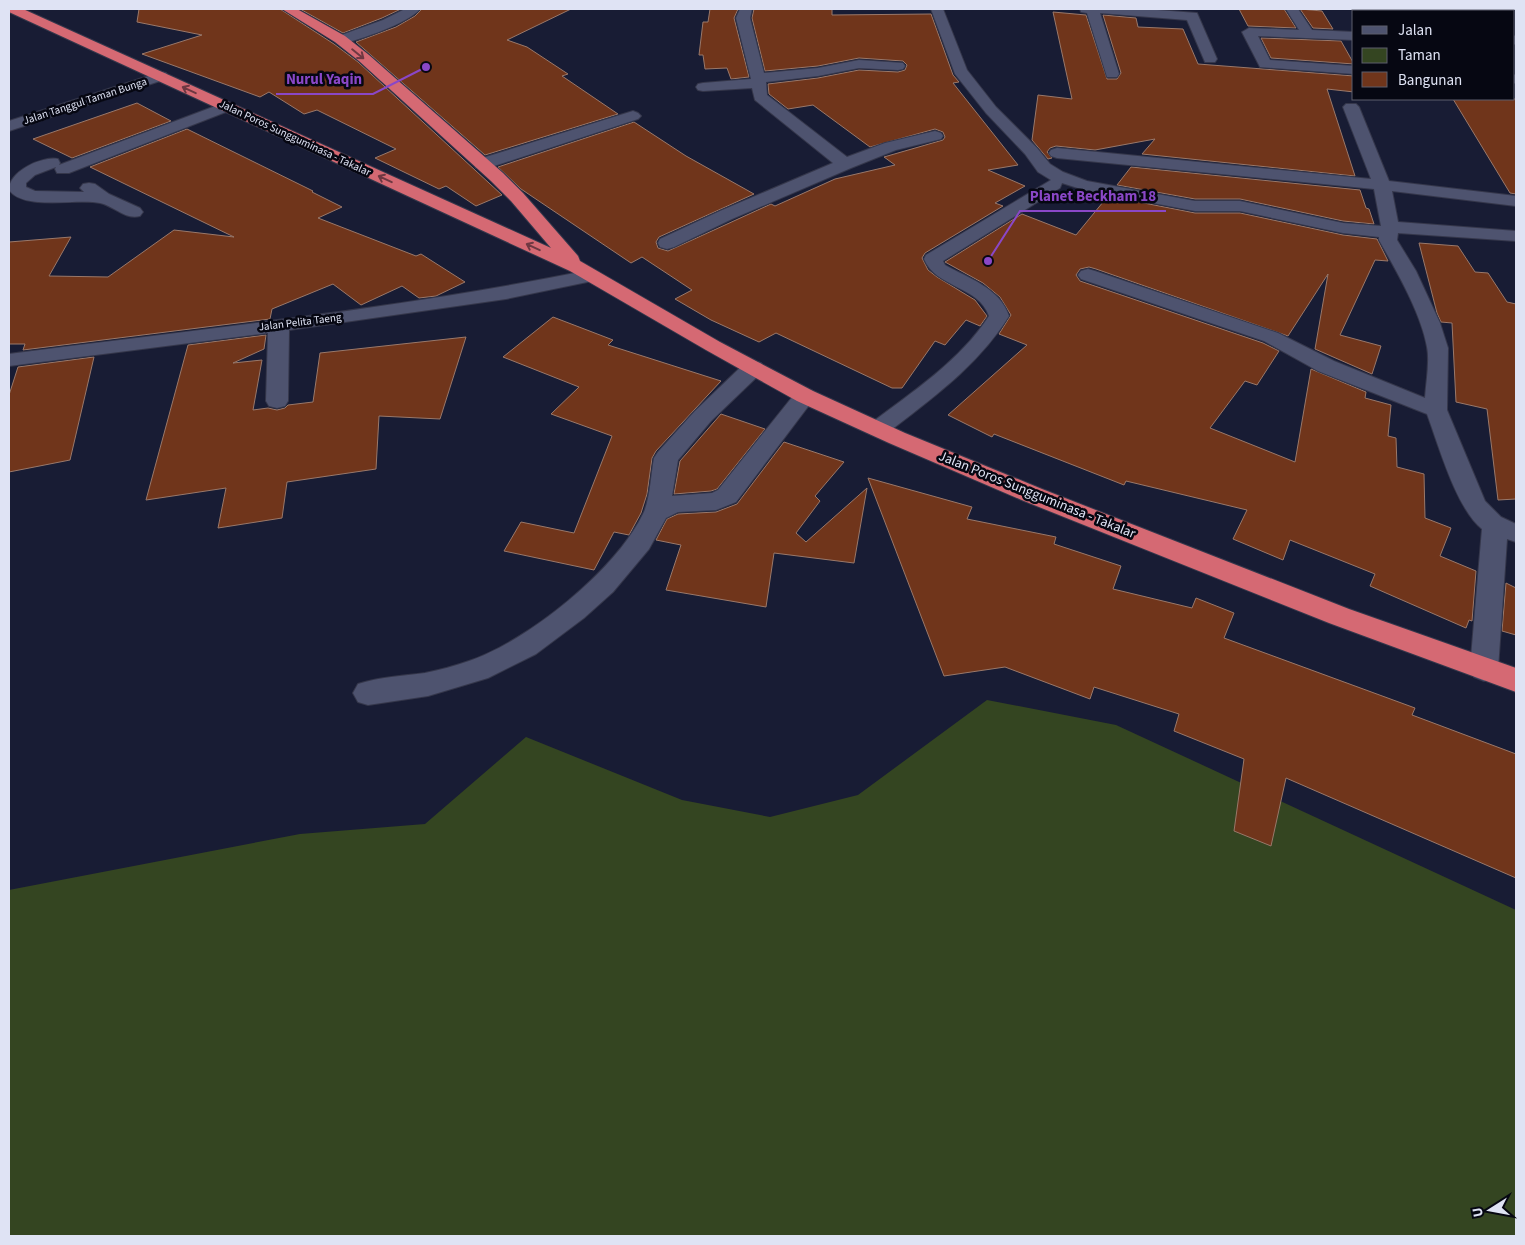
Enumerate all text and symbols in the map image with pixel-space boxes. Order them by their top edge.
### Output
legend [1352,10,1515,100]
text: Jalan [1398,20,1432,41]
text: Taman [1398,45,1441,66]
one-way arrow [352,48,365,59]
callout: Nurul Yaqin [276,64,373,94]
text: Nurul Yaqin [286,69,362,90]
text: Bangunan [1398,70,1462,91]
street label: Jalan Tanggul Taman Bunga [21,74,149,128]
one-way arrow [182,84,197,94]
street label: Jalan Poros Sungguminasa - Takalar [217,96,373,180]
one-way arrow [378,174,393,184]
callout: Planet Beckham 18 [1020,181,1166,211]
text: Planet Beckham 18 [1030,186,1156,207]
one-way arrow [526,242,541,251]
street label: Jalan Pelita Taeng [258,309,343,335]
street label: Jalan Poros Sungguminasa - Takalar [935,446,1139,544]
north arrow [1465,1185,1515,1235]
text: U [1468,1206,1489,1219]

